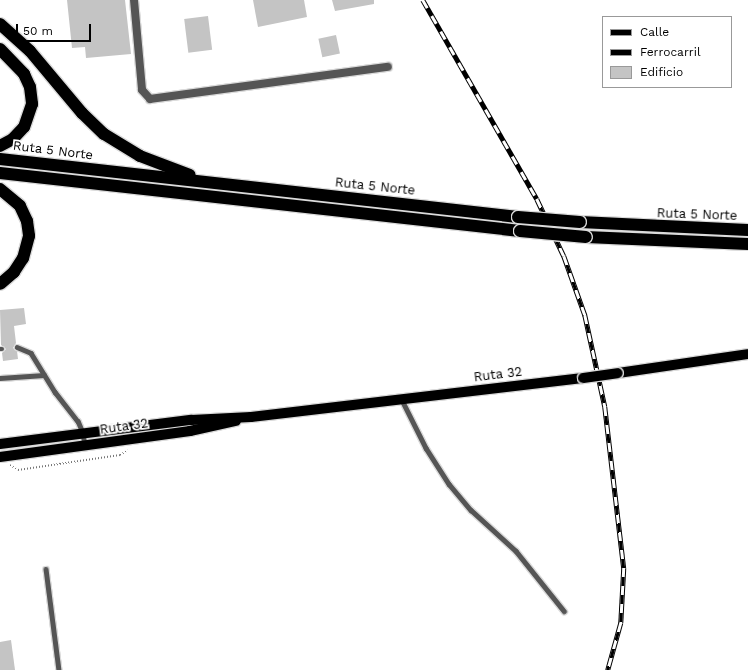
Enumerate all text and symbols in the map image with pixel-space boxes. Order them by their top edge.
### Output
scale bar [18,16,93,42]
legend [602,16,732,88]
text: 50 m [23,24,53,38]
text: Calle [640,25,669,39]
text: Ferrocarril [640,45,701,59]
text: Edificio [640,65,683,79]
street label: Ruta 5 Norte [12,138,94,164]
street label: Ruta 5 Norte [334,175,416,199]
street label: Ruta 5 Norte [656,206,738,224]
street label: Ruta 32 [473,364,523,386]
street label: Ruta 32 [99,416,149,438]

